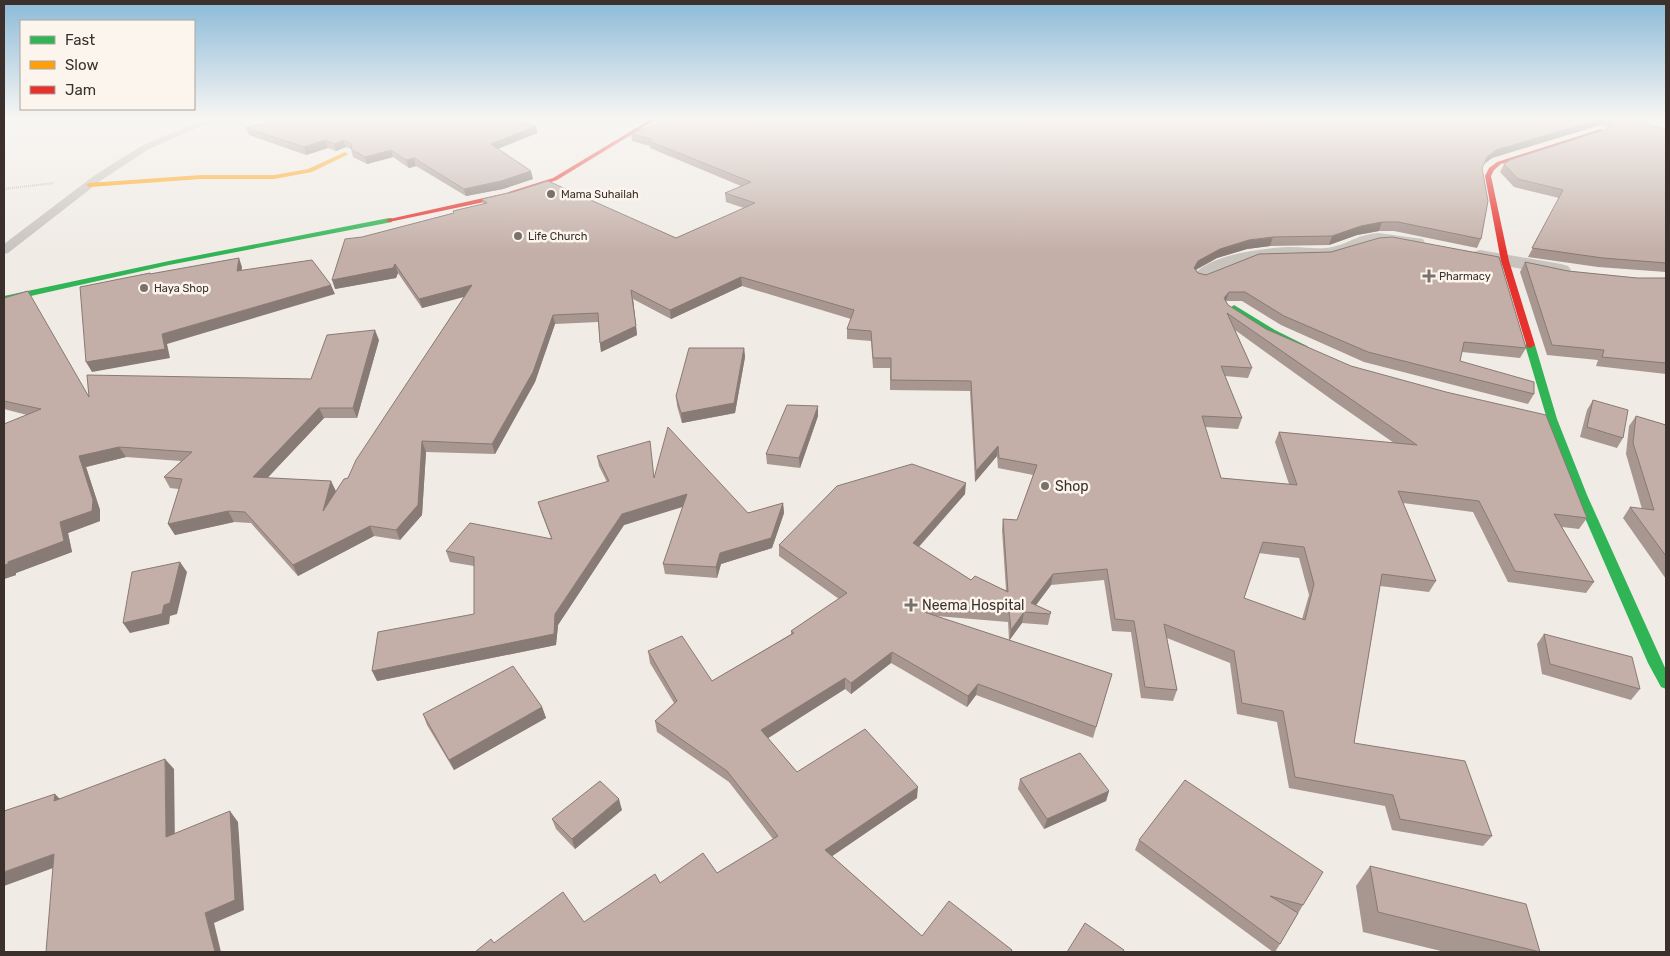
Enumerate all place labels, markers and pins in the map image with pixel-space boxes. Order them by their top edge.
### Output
marker: Mama Suhailah [545,188,557,200]
place label: Mama Suhailah [561,188,639,201]
marker: Life Church [512,230,524,242]
place label: Life Church [528,230,587,243]
marker: Pharmacy [1423,270,1435,282]
place label: Pharmacy [1439,270,1491,283]
marker: Haya Shop [138,282,150,294]
place label: Haya Shop [154,282,209,295]
place label: Shop [1055,478,1089,495]
marker: Shop [1039,480,1051,492]
place label: Neema Hospital [922,597,1025,614]
marker: Neema Hospital [904,598,918,612]

